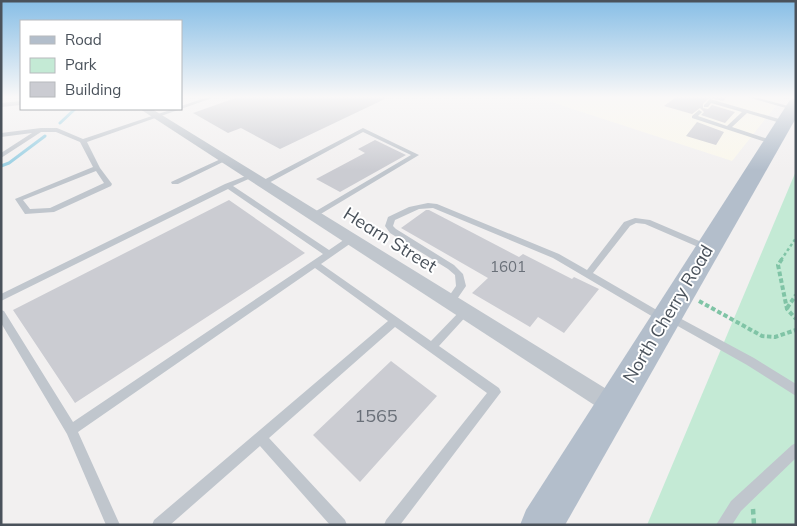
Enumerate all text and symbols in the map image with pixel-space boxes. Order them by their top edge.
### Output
legend [20,20,182,110]
text: Road [65,30,102,49]
text: Park [65,55,97,74]
text: Building [65,80,121,99]
street label: Hearn Street [339,202,441,277]
street label: North Cherry Road [617,241,718,387]
house number: 1601 [490,257,526,276]
house number: 1565 [354,404,398,427]

